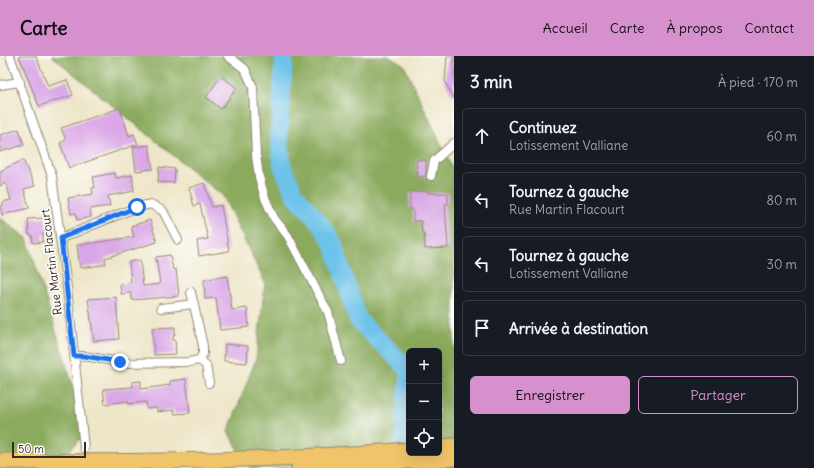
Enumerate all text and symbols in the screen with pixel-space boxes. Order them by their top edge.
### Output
text: Carte [20,16,67,40]
text: Accueil [543,19,588,37]
text: Carte [610,19,645,37]
text: À propos [667,19,723,37]
text: Contact [745,19,794,37]
text: 3 min [470,71,512,93]
text: À pied · 170 m [718,74,798,91]
text: Continuez [509,118,577,137]
icon: ahead [471,125,493,147]
text: 60 m [766,128,797,145]
text: Lotissement Valliane [509,137,628,154]
text: Tournez à gauche [509,182,629,201]
icon: left [471,189,493,211]
text: 80 m [766,192,797,209]
route start [128,198,146,216]
text: Rue Martin Flacourt [509,201,625,218]
street label: Rue Martin Flacourt [37,208,65,316]
text: Tournez à gauche [509,246,629,265]
icon: left [471,253,493,275]
text: 30 m [767,256,797,273]
text: Lotissement Valliane [509,265,628,282]
icon: arrive [471,317,493,339]
text: Arrivée à destination [509,319,648,338]
map controls [406,348,442,456]
button: + [406,348,442,384]
route end [111,353,129,371]
button: Enregistrer [470,376,630,414]
button: Partager [638,376,798,414]
button: − [406,384,442,420]
button: locate [406,420,442,456]
scale bar [12,440,86,459]
text: 50 m [18,442,44,456]

